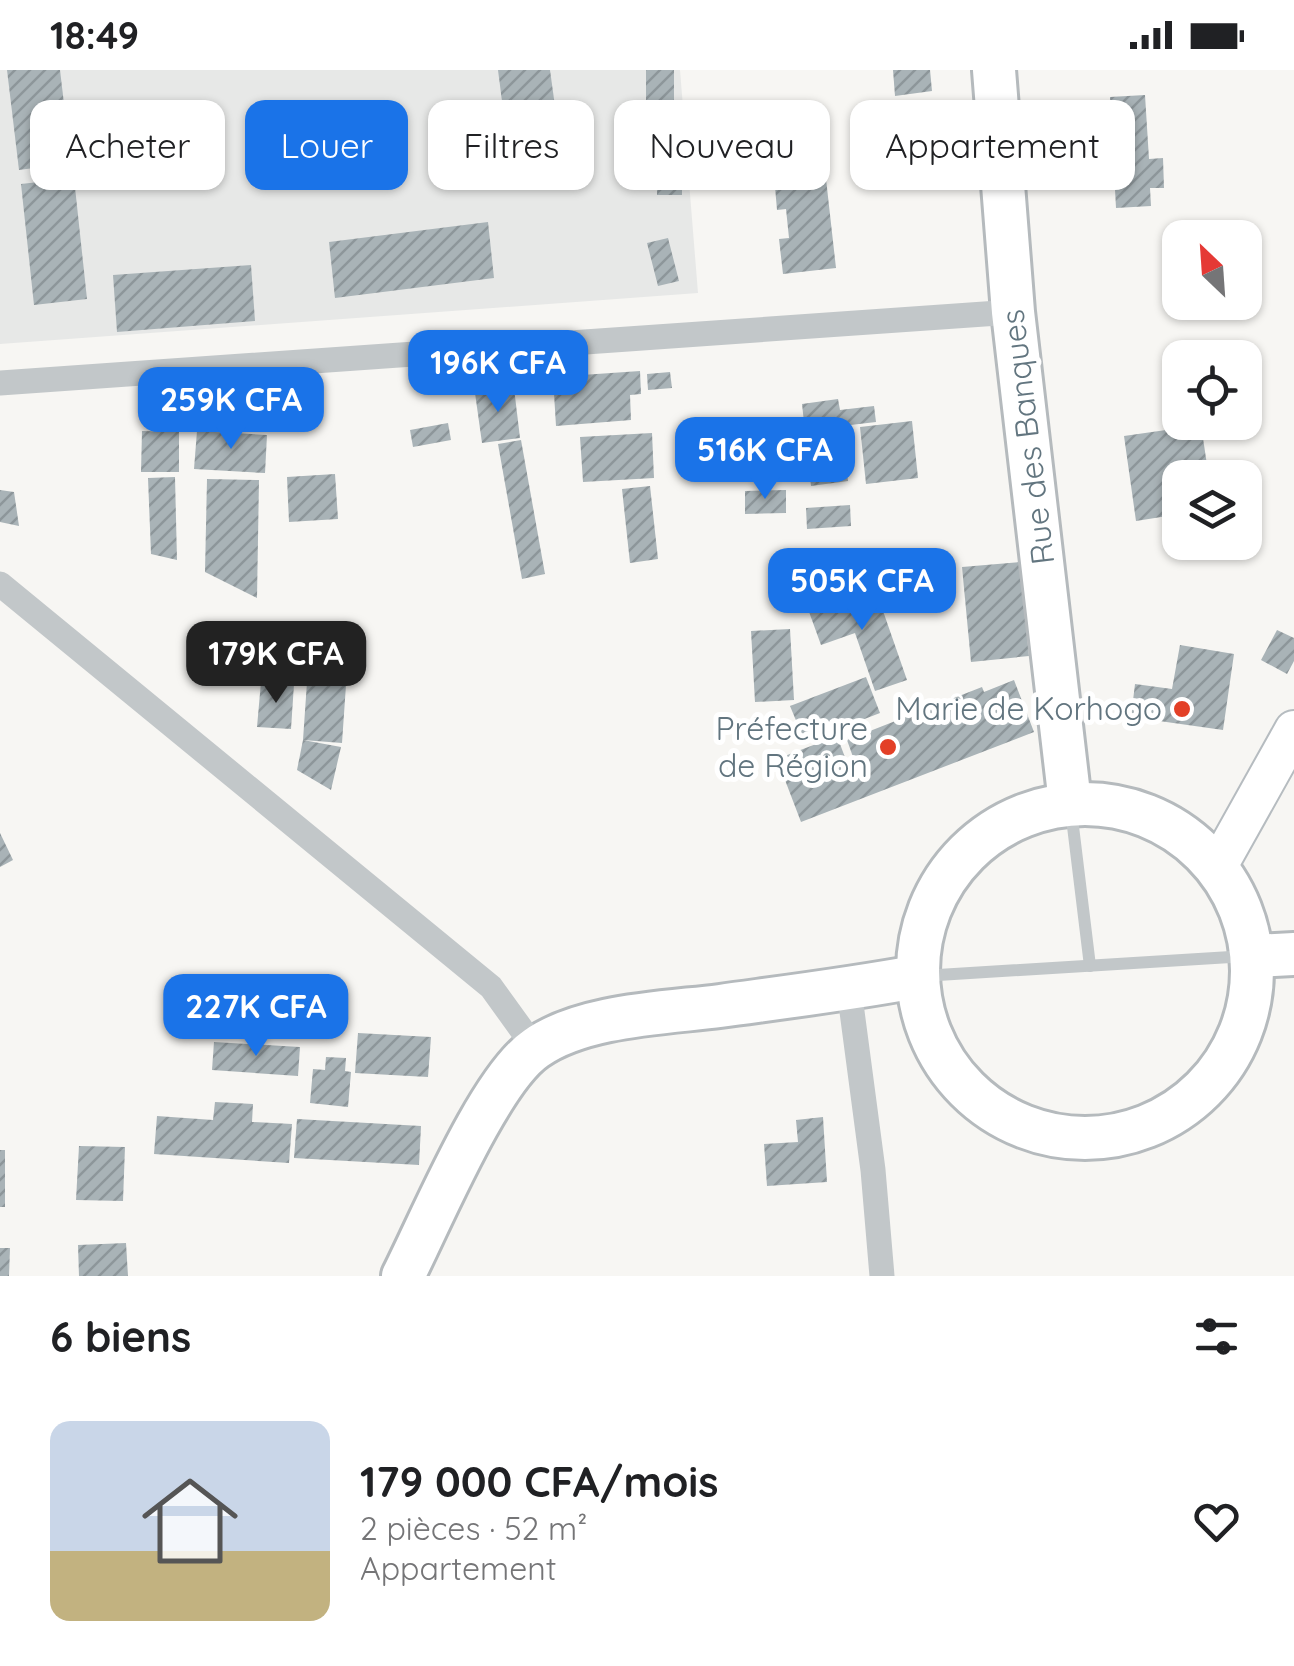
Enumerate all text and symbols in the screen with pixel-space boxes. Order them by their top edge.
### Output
text: 18:49 [50,11,139,59]
chip: Acheter [30,100,225,190]
chip: Louer [245,100,408,190]
chip: Filtres [428,100,594,190]
chip: Nouveau [614,100,830,190]
chip: Appartement [850,100,1135,190]
north arrow [1162,220,1262,320]
map controls [1162,220,1262,560]
street label: Rue des Banques [992,307,1063,567]
pin: 196K CFA [395,330,601,415]
button: locate [1162,340,1262,440]
text: 196K CFA [430,342,566,382]
pin: 259K CFA [128,367,334,452]
text: 259K CFA [160,379,302,419]
pin: 516K CFA [662,417,868,502]
text: 516K CFA [697,429,833,469]
button: layers [1162,460,1262,560]
pin: 505K CFA [759,548,965,633]
text: 505K CFA [790,560,934,600]
pin: 179K CFA [173,621,379,706]
text: 179K CFA [208,633,344,673]
place label: Marie de Korhogo [895,688,1162,728]
marker: Marie de Korhogo [1171,698,1193,720]
place label: Préfecture de Région [716,708,868,785]
marker: Préfecture de Région [877,736,899,758]
pin: 227K CFA [153,974,359,1059]
text: 227K CFA [185,986,327,1026]
icon: filters [1189,1309,1244,1364]
text: 6 biens [50,1310,191,1363]
text: 179 000 CFA/mois [360,1455,719,1508]
icon: home [130,1461,250,1581]
icon: heart [1189,1494,1244,1549]
text: 2 pièces · 52 m² [360,1508,587,1548]
text: Appartement [360,1548,557,1588]

